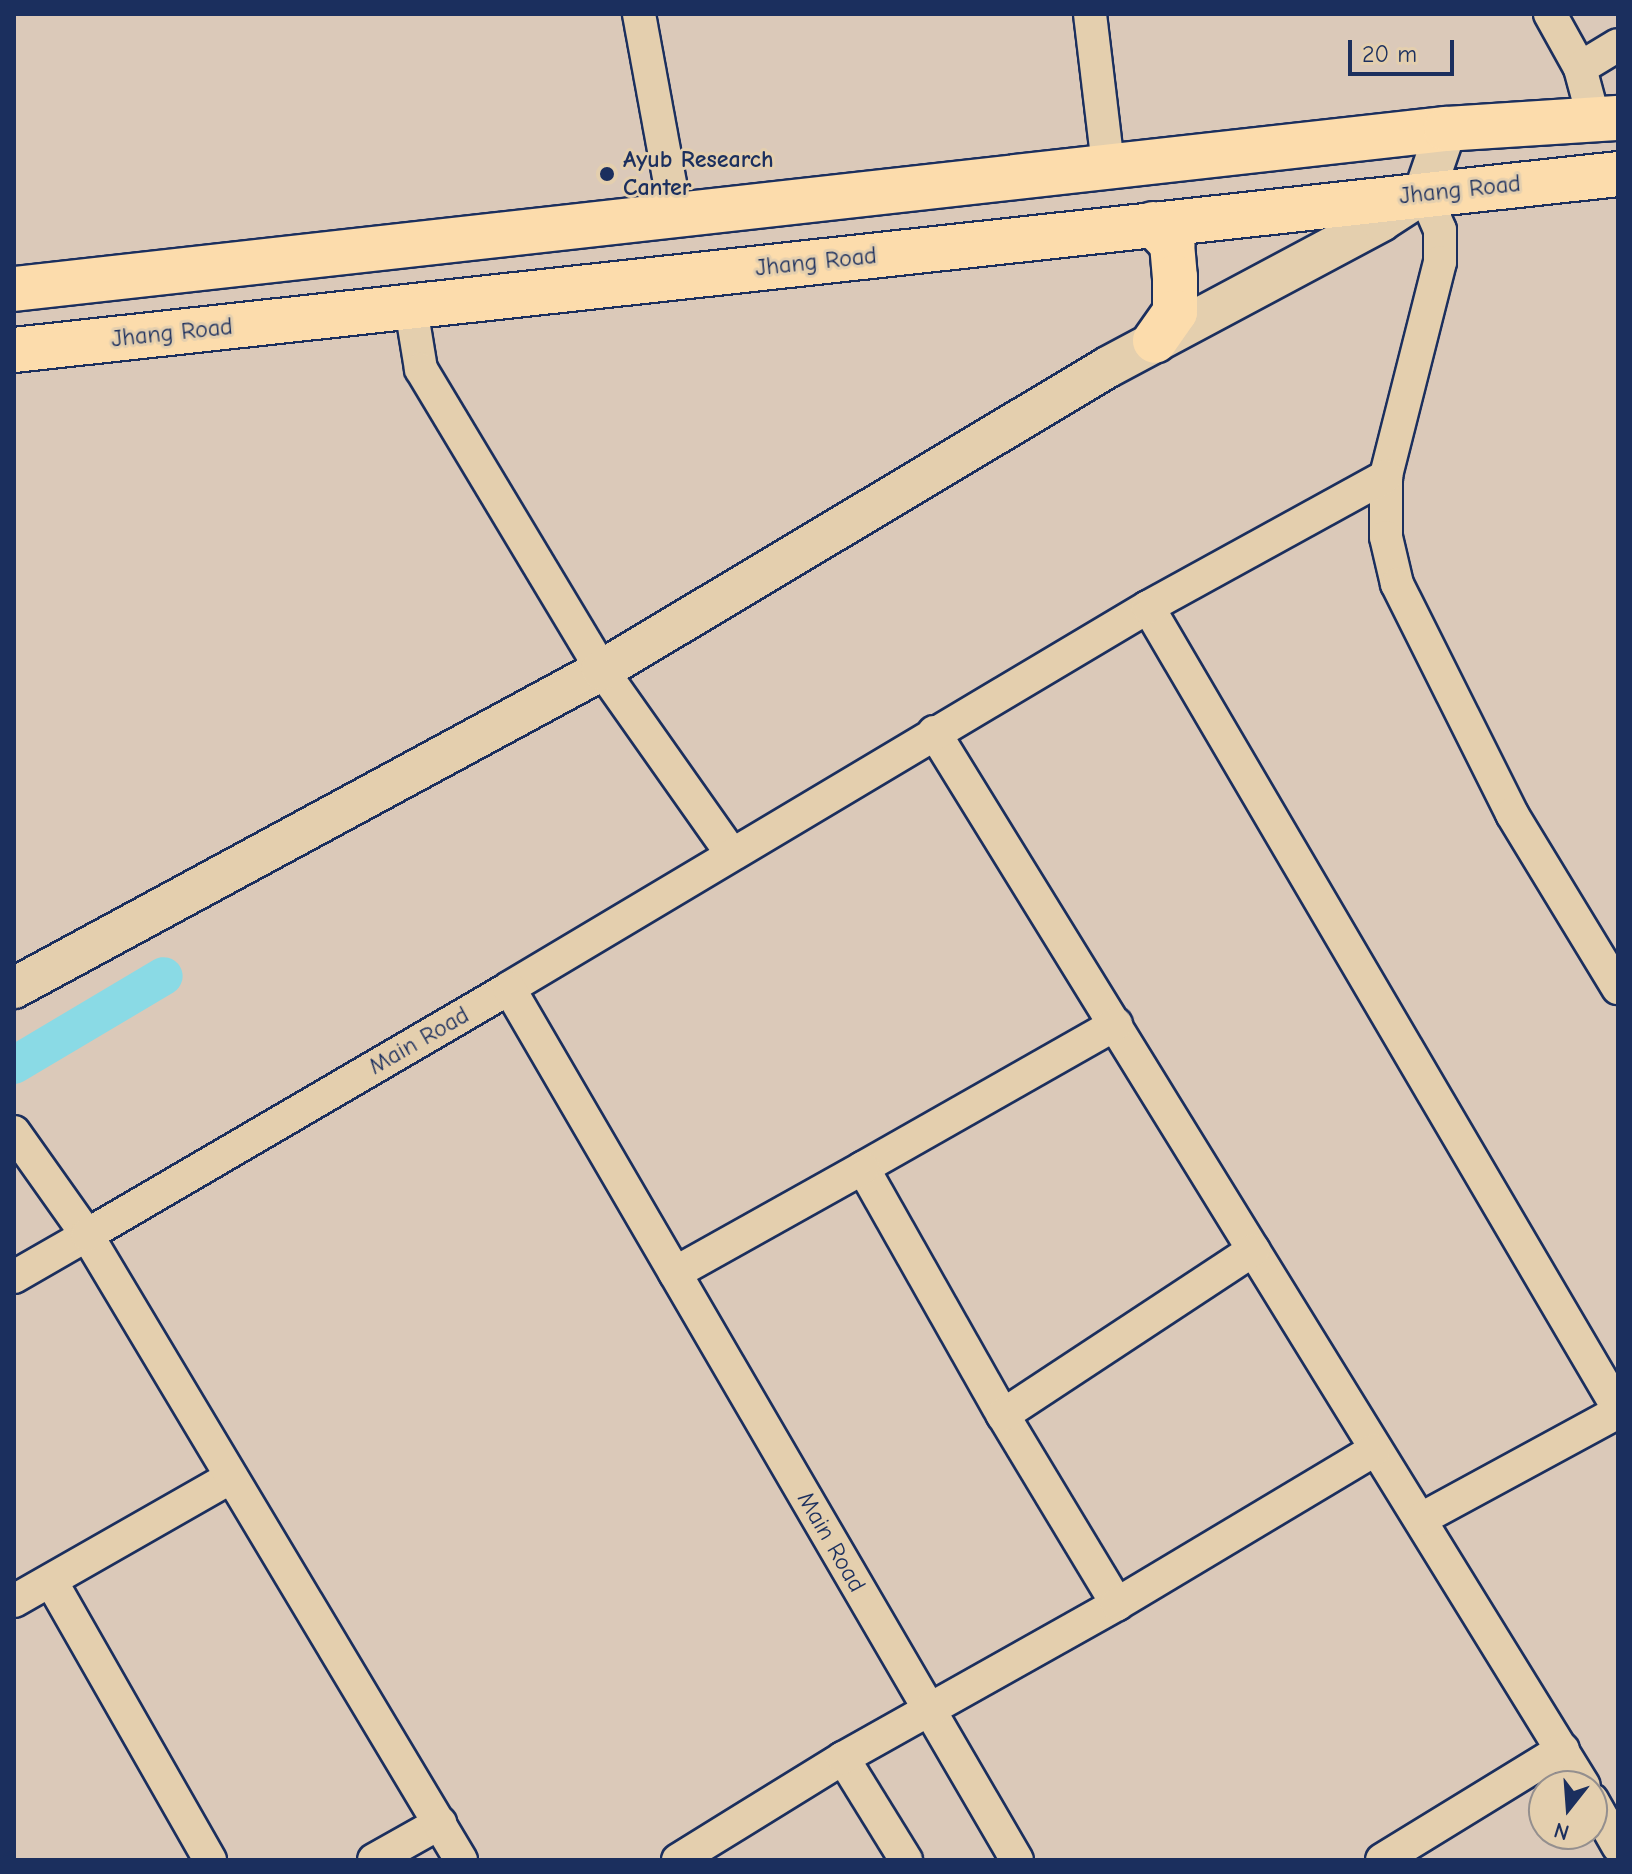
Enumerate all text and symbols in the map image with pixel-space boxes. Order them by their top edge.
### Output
scale bar [1352,24,1458,74]
text: 20 m [1362,40,1417,68]
place label: Ayub Research Canter [623,146,774,202]
marker: Ayub Research Canter [598,165,616,183]
street label: Jhang Road [1398,169,1522,211]
street label: Jhang Road [754,241,878,283]
street label: Jhang Road [110,312,234,354]
street label: Main Road [364,1001,474,1081]
street label: Main Road [791,1487,871,1597]
north arrow [1528,1770,1608,1850]
text: N [1551,1817,1572,1846]

